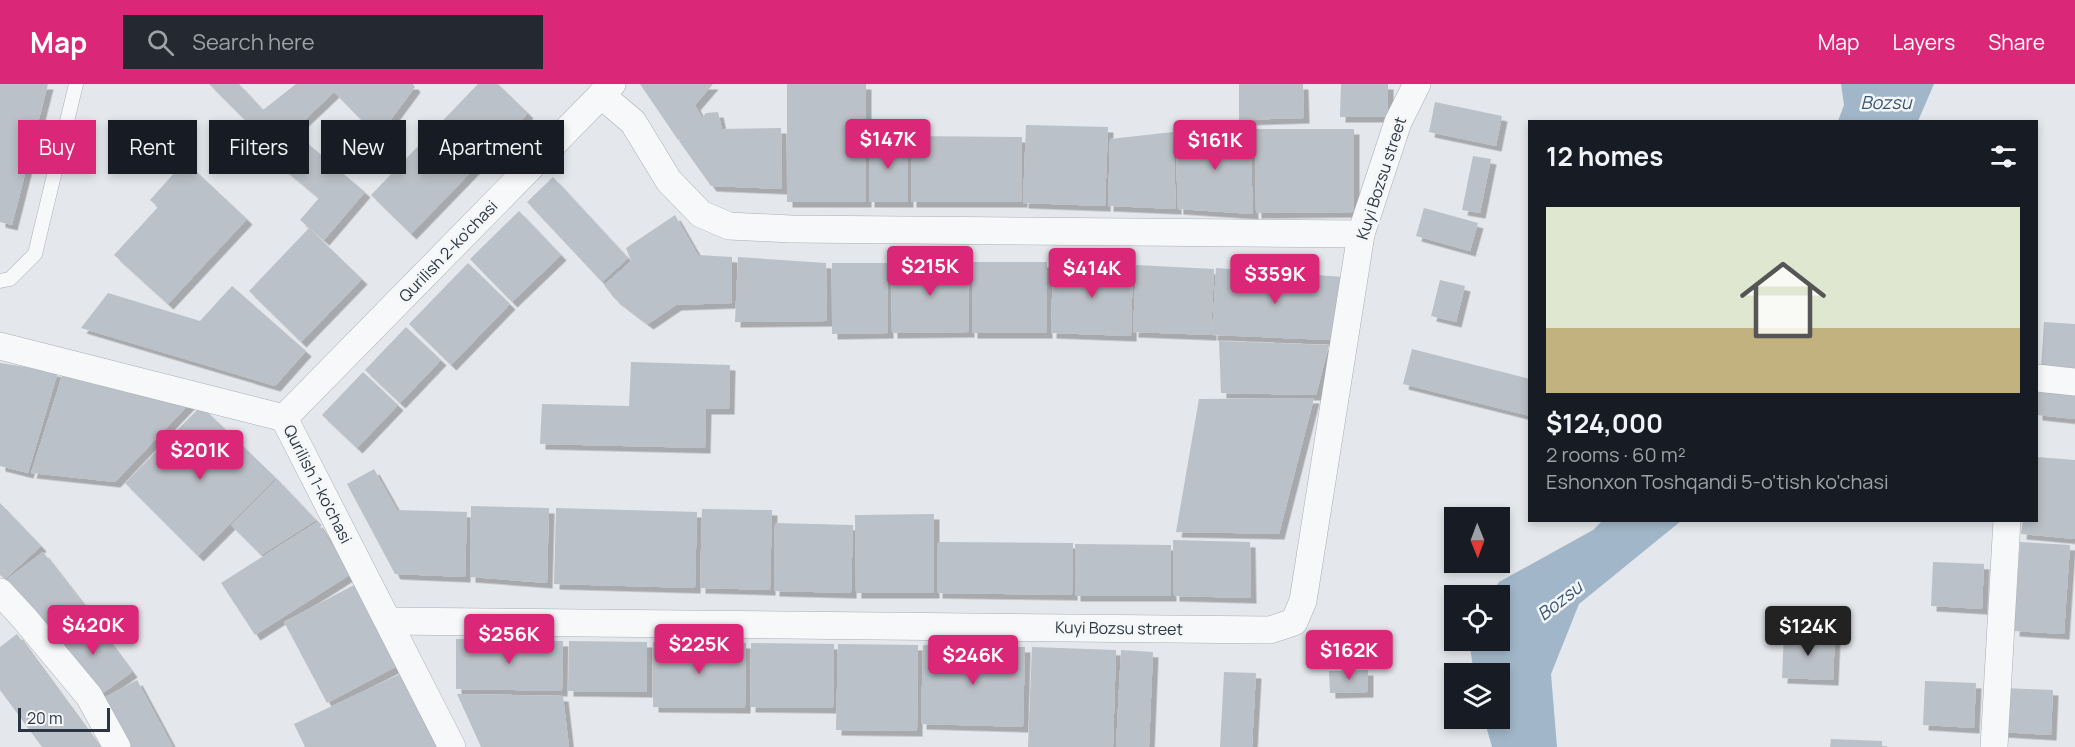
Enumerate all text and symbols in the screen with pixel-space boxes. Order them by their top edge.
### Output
search box [123,15,543,69]
text: Map [30,23,87,61]
icon: search [144,26,177,59]
text: Search here [192,27,315,57]
text: Map [1818,28,1859,56]
text: Layers [1892,28,1955,56]
text: Share [1988,28,2045,56]
water label: Bozsu [1861,90,1913,114]
street label: Kuyi Bozsu street [1351,114,1411,242]
pin: $147K [846,119,930,170]
chip: Buy [18,120,96,174]
chip: Rent [108,120,197,174]
chip: Filters [209,120,309,174]
chip: New [321,120,406,174]
chip: Apartment [418,120,564,174]
pin: $161K [1173,120,1257,171]
text: $147K [859,125,917,152]
text: $161K [1187,126,1243,153]
text: 12 homes [1546,138,1663,174]
icon: filters [1987,140,2020,173]
street label: Qurilish 2-ko'chasi [394,195,502,307]
pin: $215K [888,246,972,297]
icon: home [1729,246,1837,354]
pin: $414K [1050,248,1134,299]
text: $215K [901,252,959,279]
text: $414K [1063,254,1121,281]
pin: $359K [1233,254,1317,305]
text: $359K [1244,260,1306,287]
text: $124,000 [1546,405,1663,441]
street label: Qurilish 1-ko'chasi [279,421,357,547]
pin: $201K [158,430,242,481]
text: $201K [170,436,230,463]
text: 2 rooms · 60 m² [1546,441,1686,468]
text: Eshonxon Toshqandi 5-o'tish ko'chasi [1546,468,1889,495]
north arrow [1444,507,1510,573]
map controls [1444,507,1510,729]
water label: Bozsu [1532,574,1588,625]
button: locate [1444,585,1510,651]
pin: $420K [51,605,135,656]
pin: $124K [1766,606,1850,657]
text: $420K [62,611,124,638]
text: $124K [1779,612,1837,639]
pin: $256K [467,614,551,665]
street label: Kuyi Bozsu street [1055,616,1183,640]
text: $256K [478,620,540,647]
pin: $225K [657,624,741,675]
text: $225K [668,630,730,657]
pin: $162K [1307,630,1391,681]
pin: $246K [931,635,1015,686]
text: $162K [1320,636,1378,663]
text: $246K [942,641,1004,668]
button: layers [1444,663,1510,729]
scale bar [18,705,110,732]
text: 20 m [27,707,63,729]

